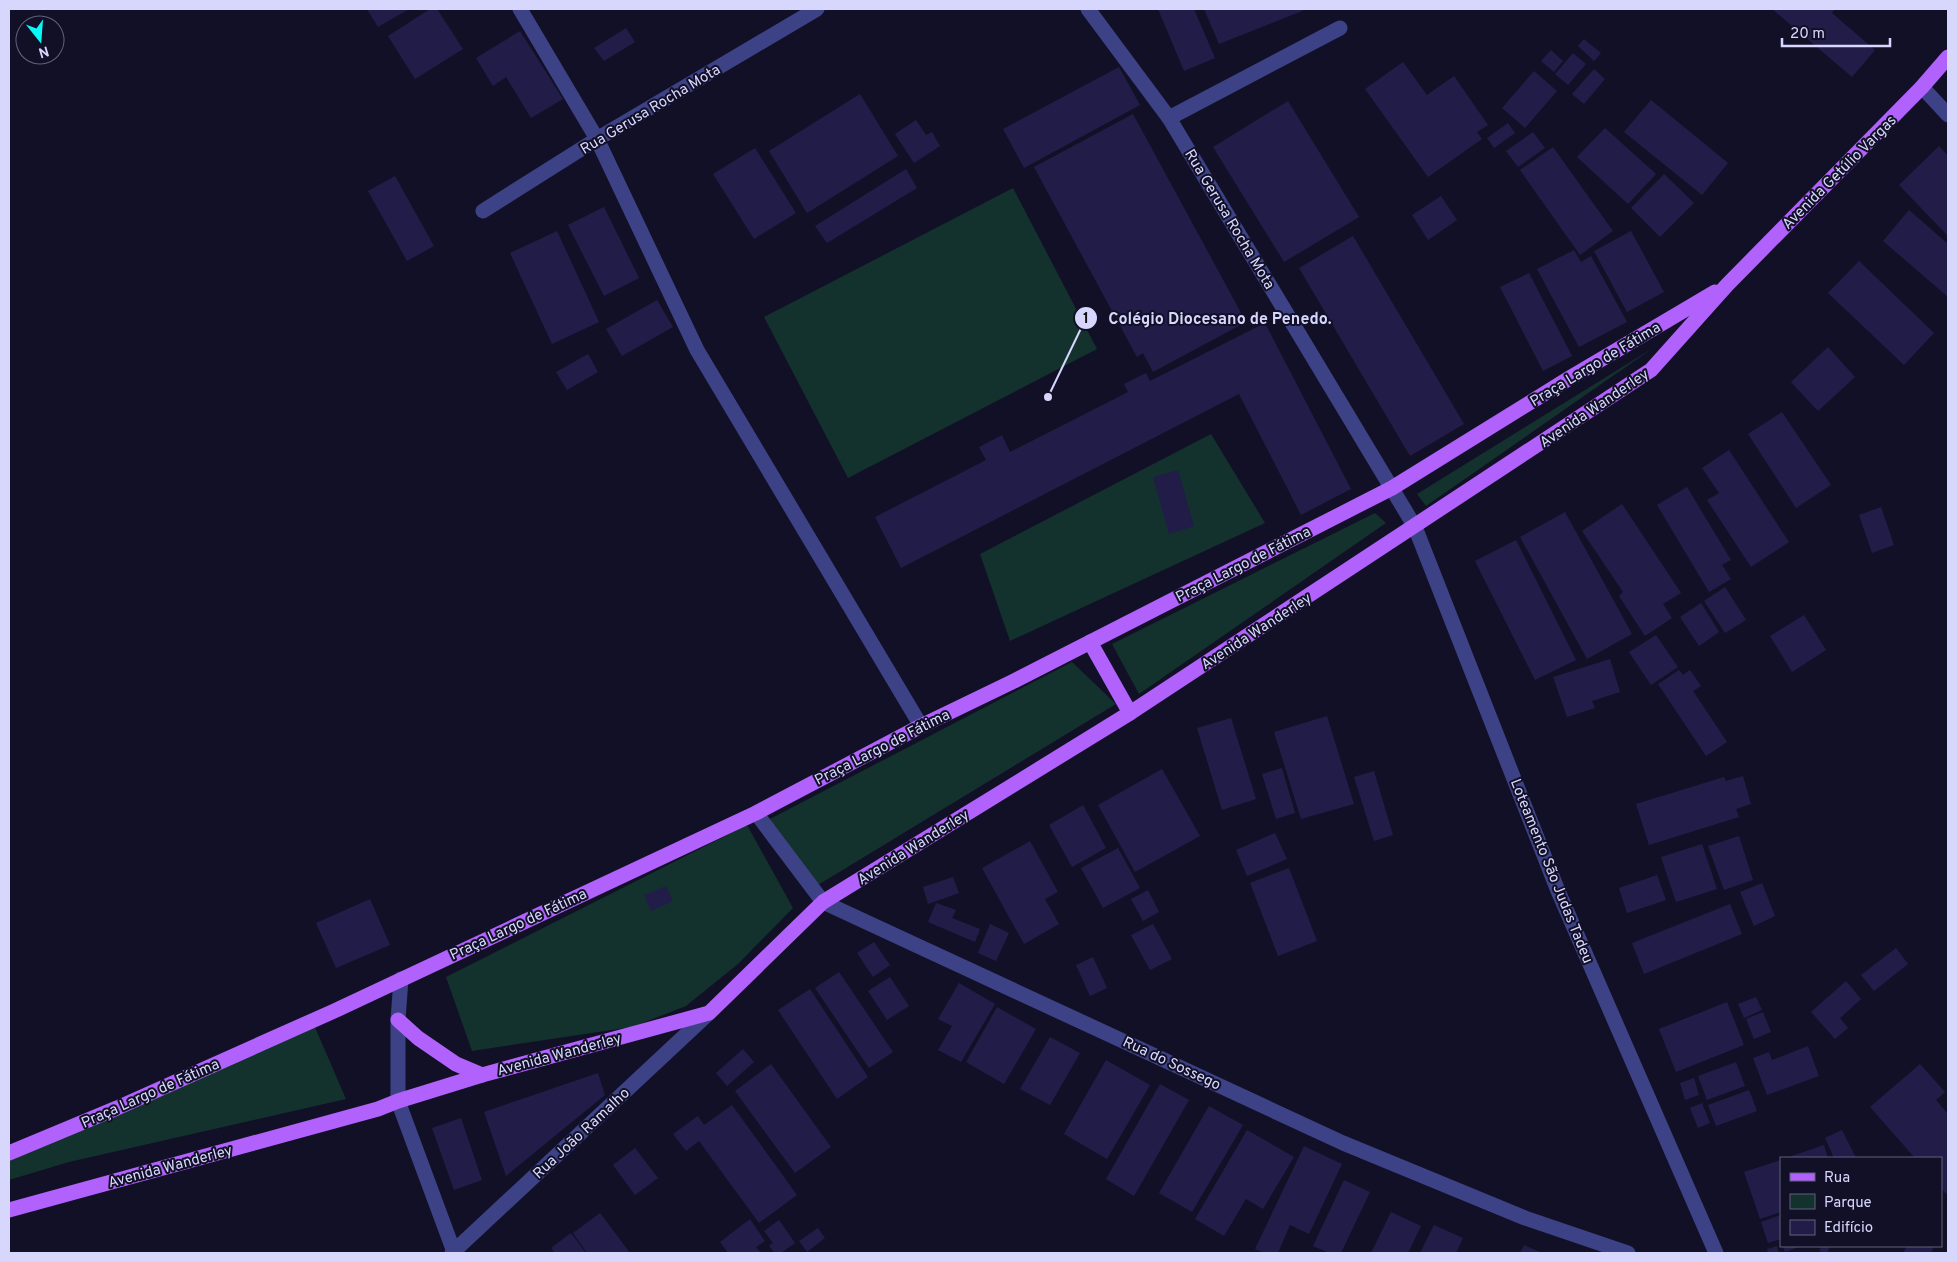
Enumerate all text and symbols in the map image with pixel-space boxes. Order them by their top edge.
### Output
north arrow [15,15,65,65]
scale bar [1782,15,1890,47]
text: 20 m [1790,25,1825,44]
text: N [36,41,51,61]
street label: Rua Gerusa Rocha Mota [577,61,724,160]
street label: Avenida Getúlio Vargas [1779,112,1901,234]
street label: Rua Gerusa Rocha Mota [1179,146,1278,293]
callout: Colégio Diocesano de Penedo. [1073,303,1342,334]
text: 1 [1083,310,1089,329]
text: Colégio Diocesano de Penedo. [1108,310,1332,330]
street label: Praça Largo de Fátima [1527,319,1665,412]
street label: Avenida Wanderley [1536,366,1653,453]
street label: Praça Largo de Fátima [1173,523,1314,608]
street label: Avenida Wanderley [1198,589,1316,675]
street label: Praça Largo de Fátima [812,706,953,791]
street label: Loteamento São Judas Tadeu [1505,776,1596,967]
street label: Avenida Wanderley [854,806,973,890]
street label: Praça Largo de Fátima [447,885,590,965]
street label: Avenida Wanderley [495,1030,624,1081]
street label: Rua do Sossego [1119,1033,1223,1095]
street label: Praça Largo de Fátima [79,1055,223,1133]
street label: Rua João Ramalho [530,1084,634,1184]
street label: Avenida Wanderley [106,1142,235,1193]
legend [1780,1157,1942,1247]
text: Rua [1824,1169,1850,1188]
text: Parque [1824,1194,1872,1213]
text: Edifício [1824,1219,1873,1238]

